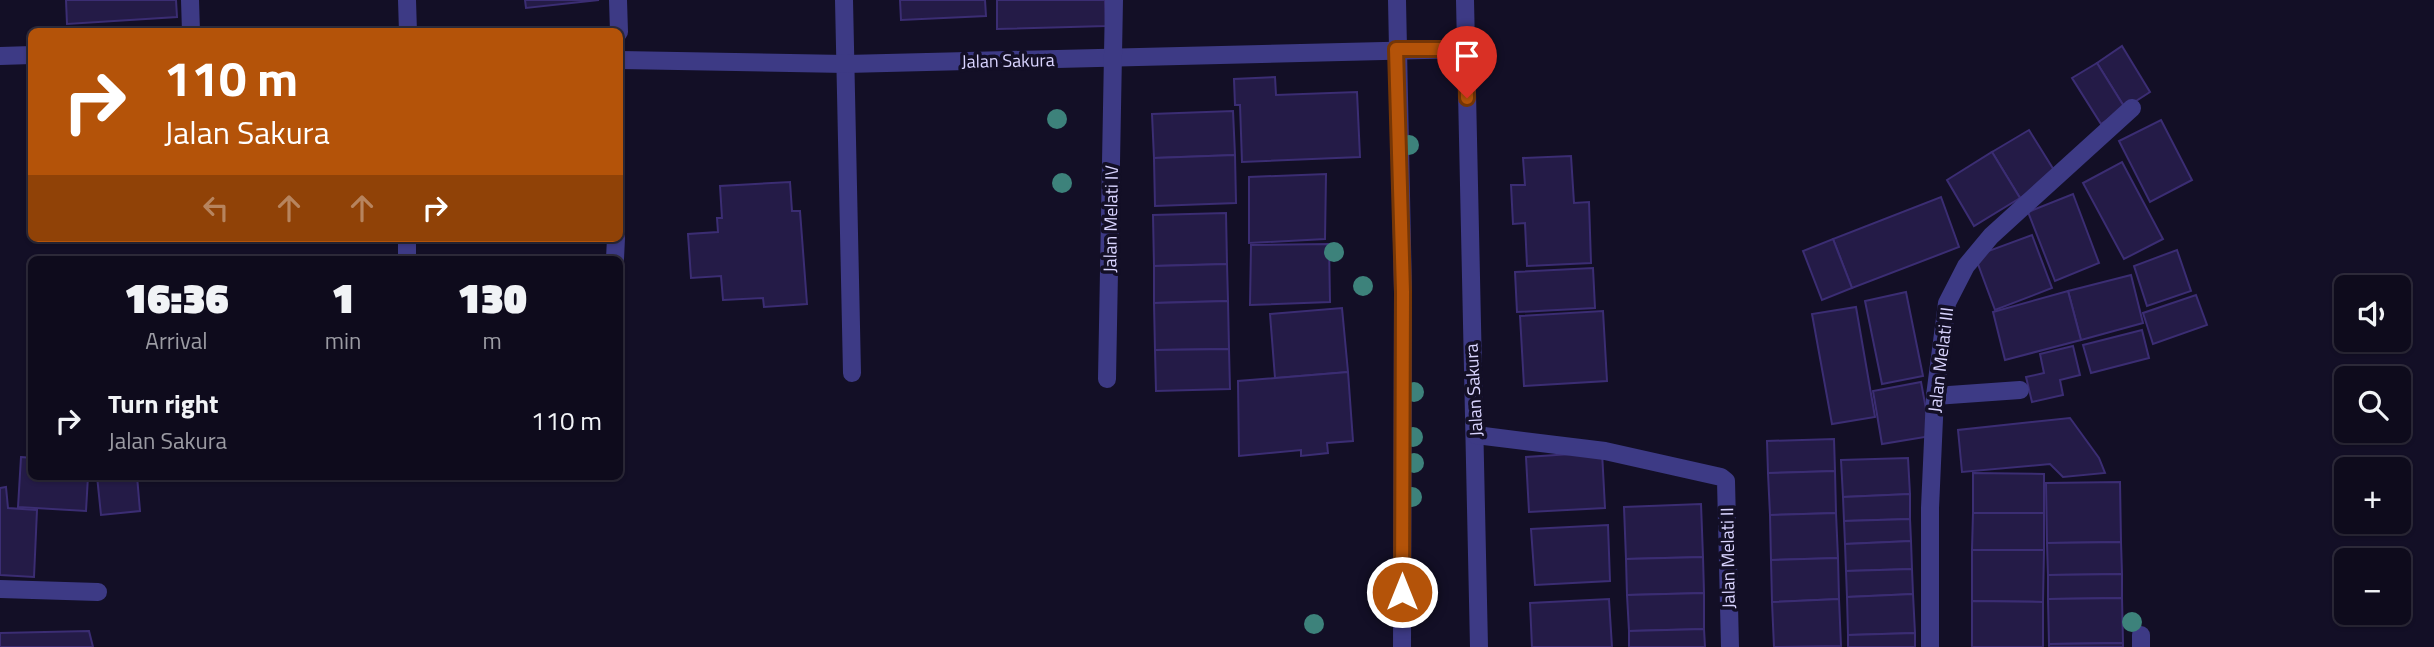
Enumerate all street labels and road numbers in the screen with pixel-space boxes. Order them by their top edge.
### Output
street label: Jalan Sakura [961,46,1055,75]
street label: Jalan Melati IV [1096,165,1125,273]
street label: Jalan Melati III [1921,306,1960,414]
street label: Jalan Sakura [1458,343,1489,437]
street label: Jalan Melati II [1713,507,1742,609]

